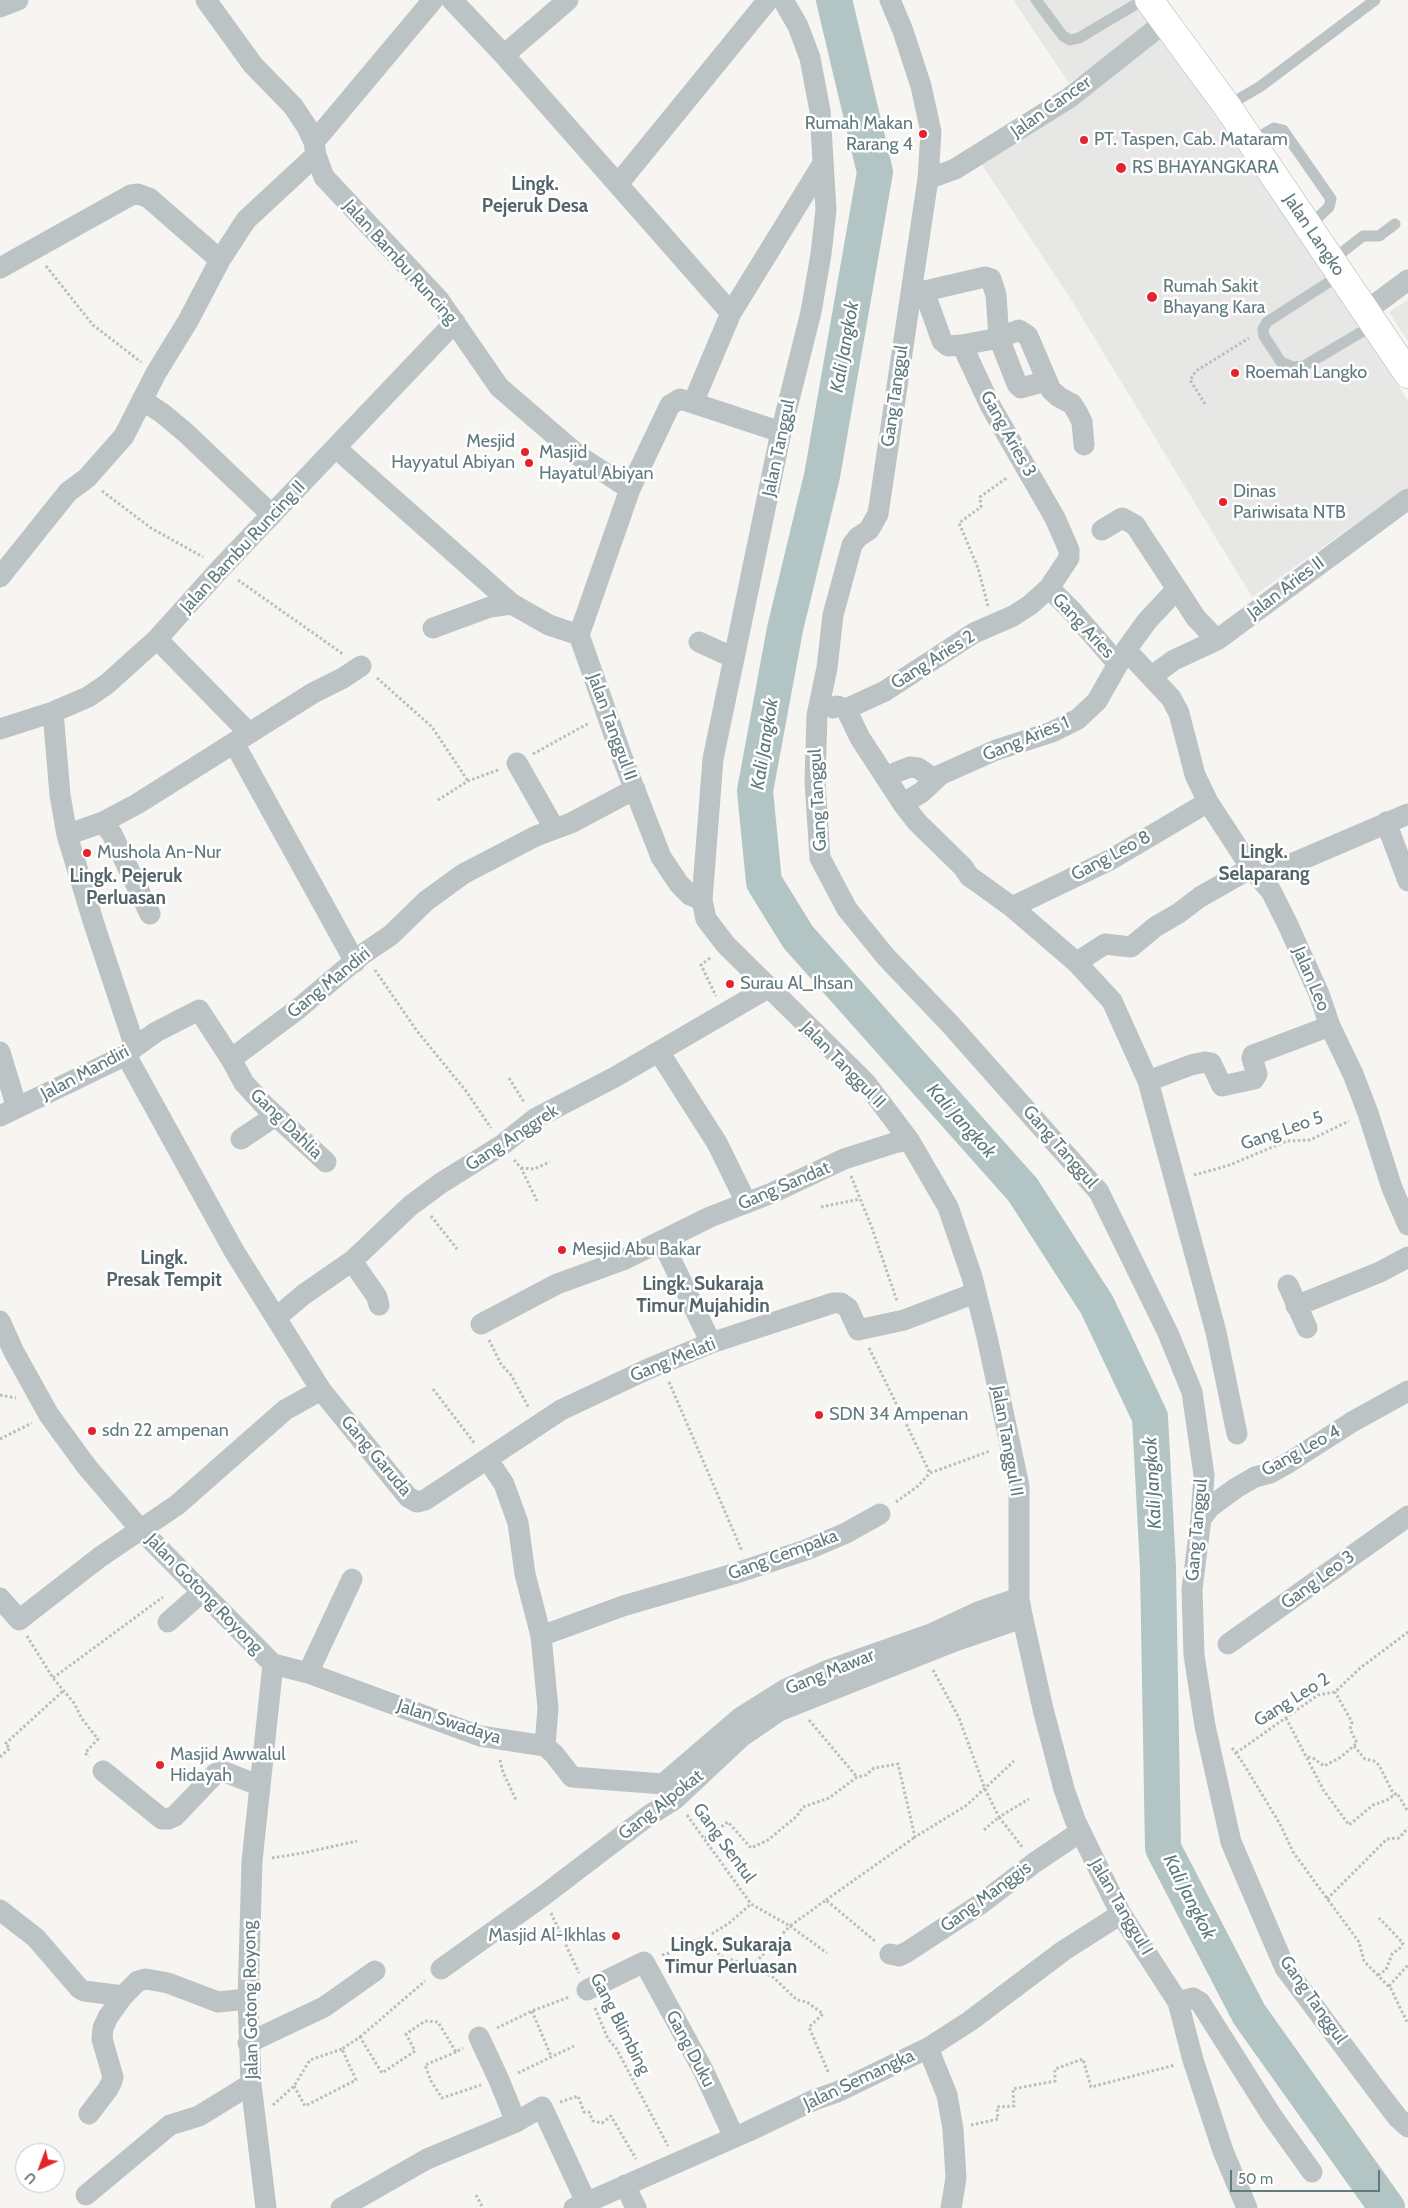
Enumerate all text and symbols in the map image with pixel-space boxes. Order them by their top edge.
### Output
street label: Jalan Cancer [1007,72,1095,142]
place label: Rumah Makan Rarang 4 [805,113,913,156]
marker: Rumah Makan Rarang 4 [917,128,929,140]
place label: PT. Taspen, Cab. Mataram [1094,129,1288,151]
marker: PT. Taspen, Cab. Mataram [1078,134,1090,146]
place label: RS BHAYANGKARA [1132,157,1279,179]
marker: RS BHAYANGKARA [1114,161,1128,175]
district label: Lingk. Pejeruk Desa [482,173,588,217]
street label: Jalan Langko [1279,190,1349,280]
street label: Jalan Bambu Runcing [338,195,462,329]
place label: Rumah Sakit Bhayang Kara [1163,276,1265,318]
marker: Rumah Sakit Bhayang Kara [1145,290,1159,304]
water label: Kali Jangkok [826,300,864,394]
street label: Gang Tanggul [877,344,913,448]
place label: Roemah Langko [1245,362,1367,384]
marker: Roemah Langko [1229,367,1241,379]
street label: Gang Aries 3 [976,387,1040,481]
street label: Jalan Tanggul [758,397,800,499]
place label: Mesjid Hayyatul Abiyan [391,431,515,474]
place label: Masjid Hayatul Abiyan [539,442,654,484]
marker: Mesjid Hayyatul Abiyan [519,446,531,458]
marker: Masjid Hayatul Abiyan [523,457,535,469]
street label: Jalan Bambu Runcing II [176,476,310,618]
place label: Dinas Pariwisata NTB [1233,481,1346,524]
marker: Dinas Pariwisata NTB [1217,496,1229,508]
street label: Jalan Aries II [1243,552,1329,624]
street label: Gang Aries [1047,589,1119,663]
street label: Gang Aries 2 [887,626,979,694]
street label: Jalan Tanggul II [583,671,641,783]
water label: Kali Jangkok [747,697,783,791]
street label: Gang Aries 1 [980,712,1072,766]
street label: Gang Tanggul [805,748,831,852]
street label: Gang Leo 8 [1068,826,1154,886]
district label: Lingk. Selaparang [1218,841,1310,885]
place label: Mushola An-Nur [97,842,221,864]
marker: Mushola An-Nur [81,847,93,859]
district label: Lingk. Pejeruk Perluasan [70,865,182,909]
street label: Gang Mandiri [283,943,375,1023]
street label: Jalan Leo [1288,943,1334,1015]
place label: Surau Al_Ihsan [740,973,853,995]
marker: Surau Al_Ihsan [724,978,736,990]
street label: Jalan Tanggul II [796,1017,890,1113]
street label: Jalan Mandiri [37,1041,133,1105]
water label: Kali Jangkok [922,1079,1000,1163]
street label: Gang Dahlia [245,1084,327,1164]
street label: Gang Anggrek [462,1100,562,1176]
street label: Gang Tanggul [1018,1101,1102,1193]
street label: Gang Leo 5 [1238,1107,1326,1155]
street label: Gang Sandat [735,1157,833,1215]
place label: Mesjid Abu Bakar [572,1239,701,1261]
marker: Mesjid Abu Bakar [556,1244,568,1256]
district label: Lingk. Presak Tempit [106,1247,222,1291]
district label: Lingk. Sukaraja Timur Mujahidin [636,1273,770,1317]
street label: Gang Melati [627,1333,719,1387]
street label: Jalan Tanggul II [987,1384,1027,1498]
place label: SDN 34 Ampenan [829,1404,968,1426]
marker: SDN 34 Ampenan [813,1409,825,1421]
street label: Gang Garuda [336,1411,416,1501]
place label: sdn 22 ampenan [102,1420,229,1442]
street label: Gang Leo 4 [1258,1421,1344,1481]
marker: sdn 22 ampenan [86,1425,98,1437]
water label: Kali Jangkok [1139,1436,1167,1530]
street label: Gang Tanggul [1182,1478,1212,1582]
street label: Gang Cempaka [725,1525,841,1585]
street label: Jalan Gotong Royong [141,1529,267,1659]
street label: Gang Leo 3 [1277,1546,1359,1614]
street label: Gang Mawar [782,1644,878,1700]
street label: Gang Leo 2 [1250,1668,1334,1732]
street label: Jalan Swadaya [394,1695,504,1749]
place label: Masjid Awwalul Hidayah [170,1744,285,1786]
marker: Masjid Awwalul Hidayah [154,1759,166,1771]
street label: Gang Alpokat [614,1765,708,1845]
street label: Gang Sentul [688,1799,760,1887]
water label: Kali Jangkok [1158,1851,1220,1943]
street label: Jalan Tanggul I [1085,1855,1157,1959]
street label: Gang Manggis [937,1857,1035,1937]
street label: Jalan Gotong Royong [239,1920,263,2080]
place label: Masjid Al-Ikhlas [488,1925,606,1947]
marker: Masjid Al-Ikhlas [610,1930,622,1942]
district label: Lingk. Sukaraja Timur Perluasan [665,1934,797,1978]
street label: Gang Tanggul [1275,1952,1351,2048]
street label: Gang Blimbing [585,1970,655,2078]
street label: Gang Duku [661,2007,719,2091]
street label: Jalan Semangka [800,2045,918,2115]
north arrow [15,2143,65,2193]
scale bar [1233,2160,1383,2192]
text: U [21,2168,40,2188]
text: 50 m [1238,2170,1273,2188]

